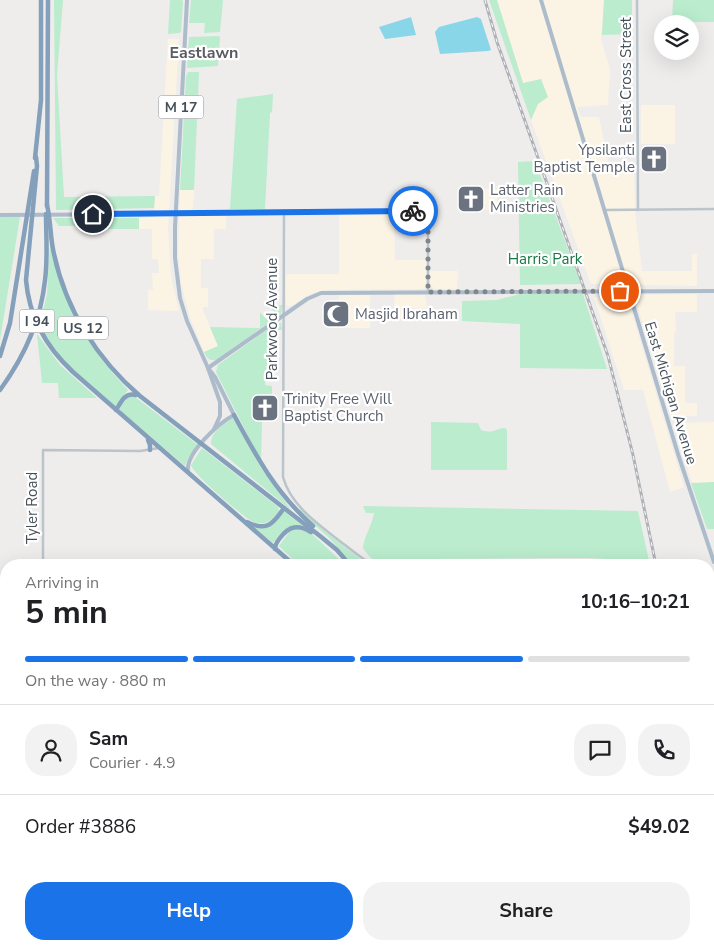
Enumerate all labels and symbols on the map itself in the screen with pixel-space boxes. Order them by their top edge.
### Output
street label: East Cross Street [616,16,636,133]
district label: Eastlawn [170,42,238,64]
road number: M 17 [158,95,204,118]
place label: Ypsilanti Baptist Temple [533,140,635,177]
church icon: Ypsilanti Baptist Temple [639,144,669,174]
place label: Latter Rain Ministries [490,180,564,217]
church icon: Latter Rain Ministries [456,184,486,214]
courier [388,186,438,236]
pin [72,193,114,235]
park label: Harris Park [508,249,583,269]
street label: Parkwood Avenue [262,258,282,380]
pin [599,270,641,312]
mosque icon: Masjid Ibraham [321,299,351,329]
place label: Masjid Ibraham [355,304,458,324]
road number: I 94 [20,310,54,332]
road number: US 12 [58,316,108,339]
street label: East Michigan Avenue [640,319,702,467]
place label: Trinity Free Will Baptist Church [284,389,392,426]
church icon: Trinity Free Will Baptist Church [250,393,280,423]
street label: Tyler Road [22,472,42,544]

